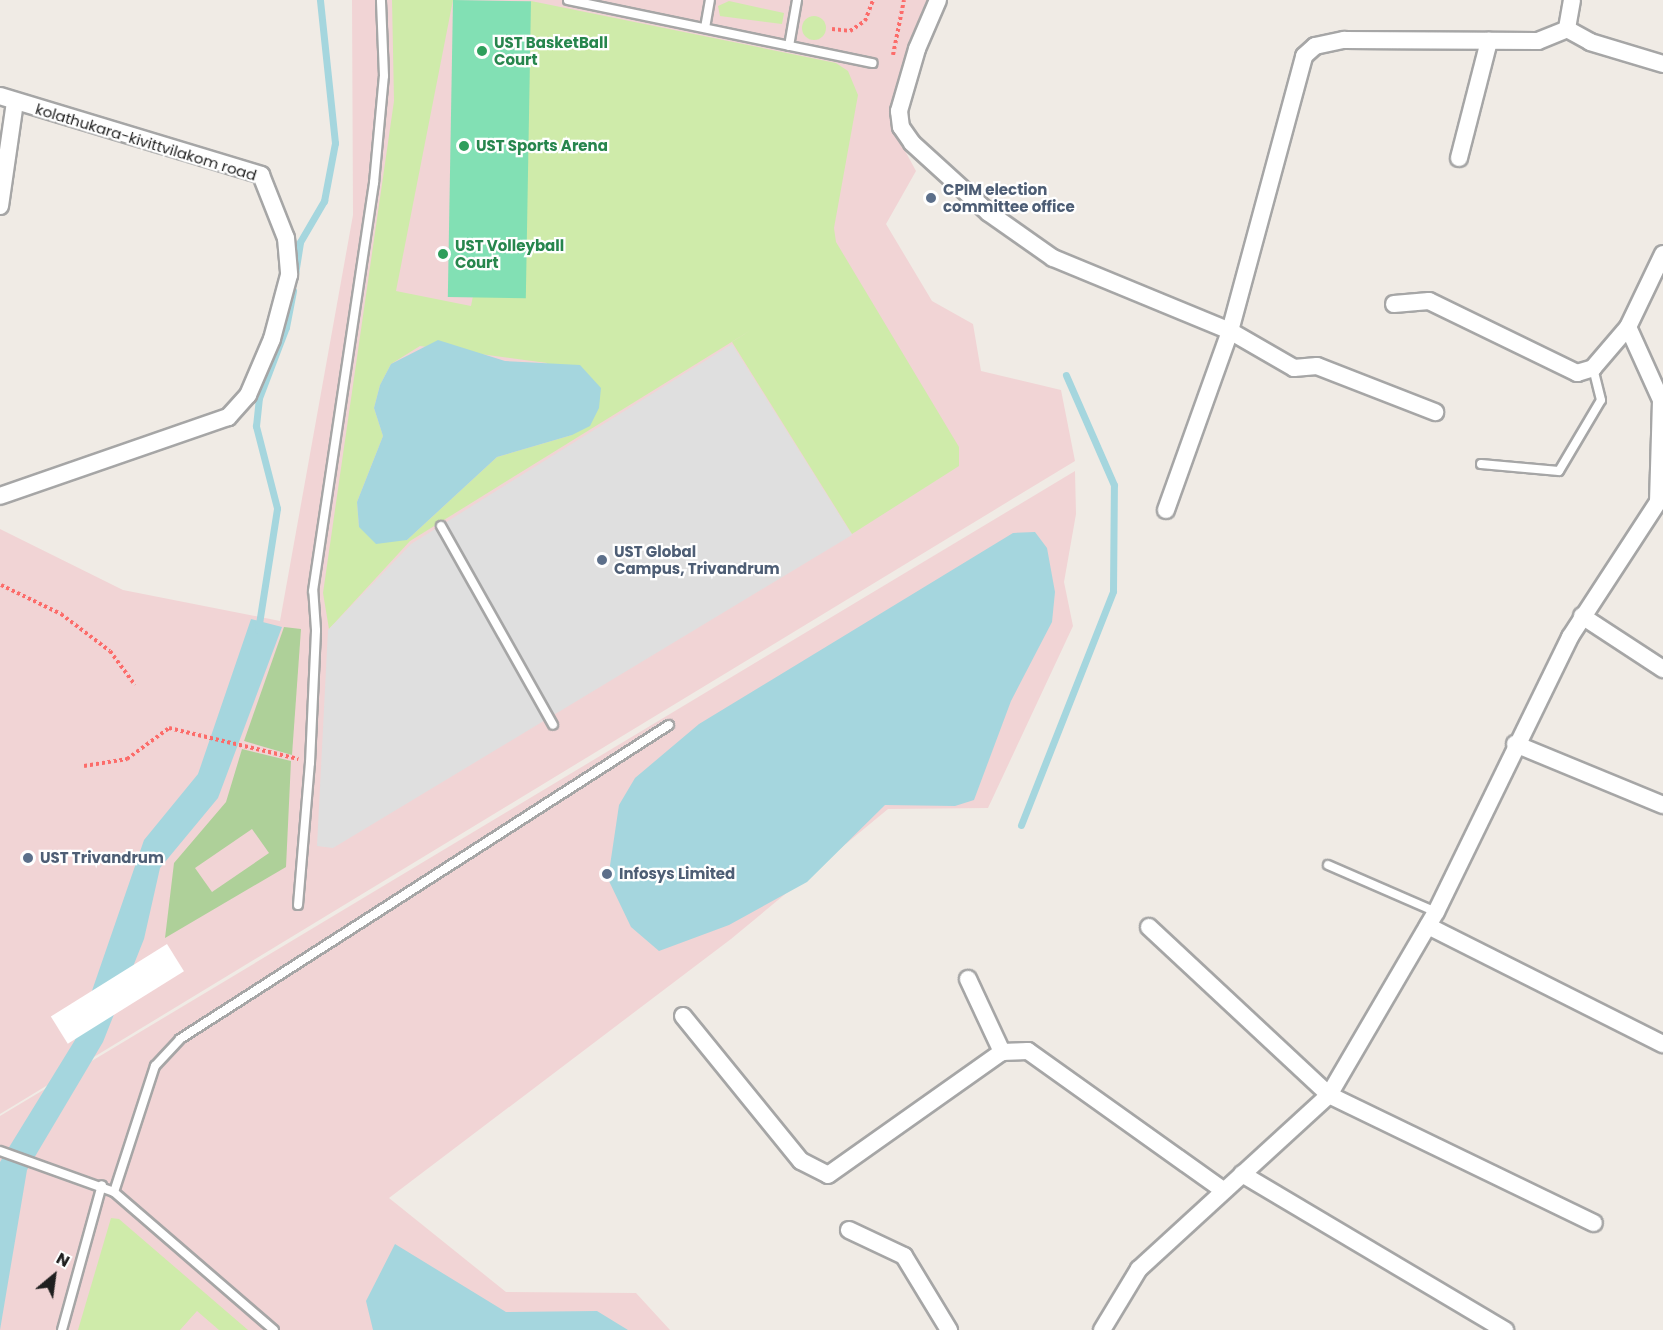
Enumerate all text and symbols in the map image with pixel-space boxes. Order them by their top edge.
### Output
place label: UST BasketBall Court [494,33,608,68]
marker: UST BasketBall Court [475,44,489,58]
street label: kolathukara-kivittvilakom road [33,100,259,184]
place label: UST Sports Arena [476,137,608,155]
marker: UST Sports Arena [457,139,471,153]
place label: CPIM election committee office [943,180,1075,215]
marker: CPIM election committee office [924,191,938,205]
place label: UST Volleyball Court [455,236,564,271]
marker: UST Volleyball Court [436,247,450,261]
place label: UST Global Campus, Trivandrum [614,542,780,577]
marker: UST Global Campus, Trivandrum [595,553,609,567]
place label: UST Trivandrum [40,849,164,867]
marker: UST Trivandrum [21,851,35,865]
place label: Infosys Limited [619,865,735,883]
marker: Infosys Limited [600,867,614,881]
north arrow [24,1246,84,1306]
text: N [52,1247,74,1273]

